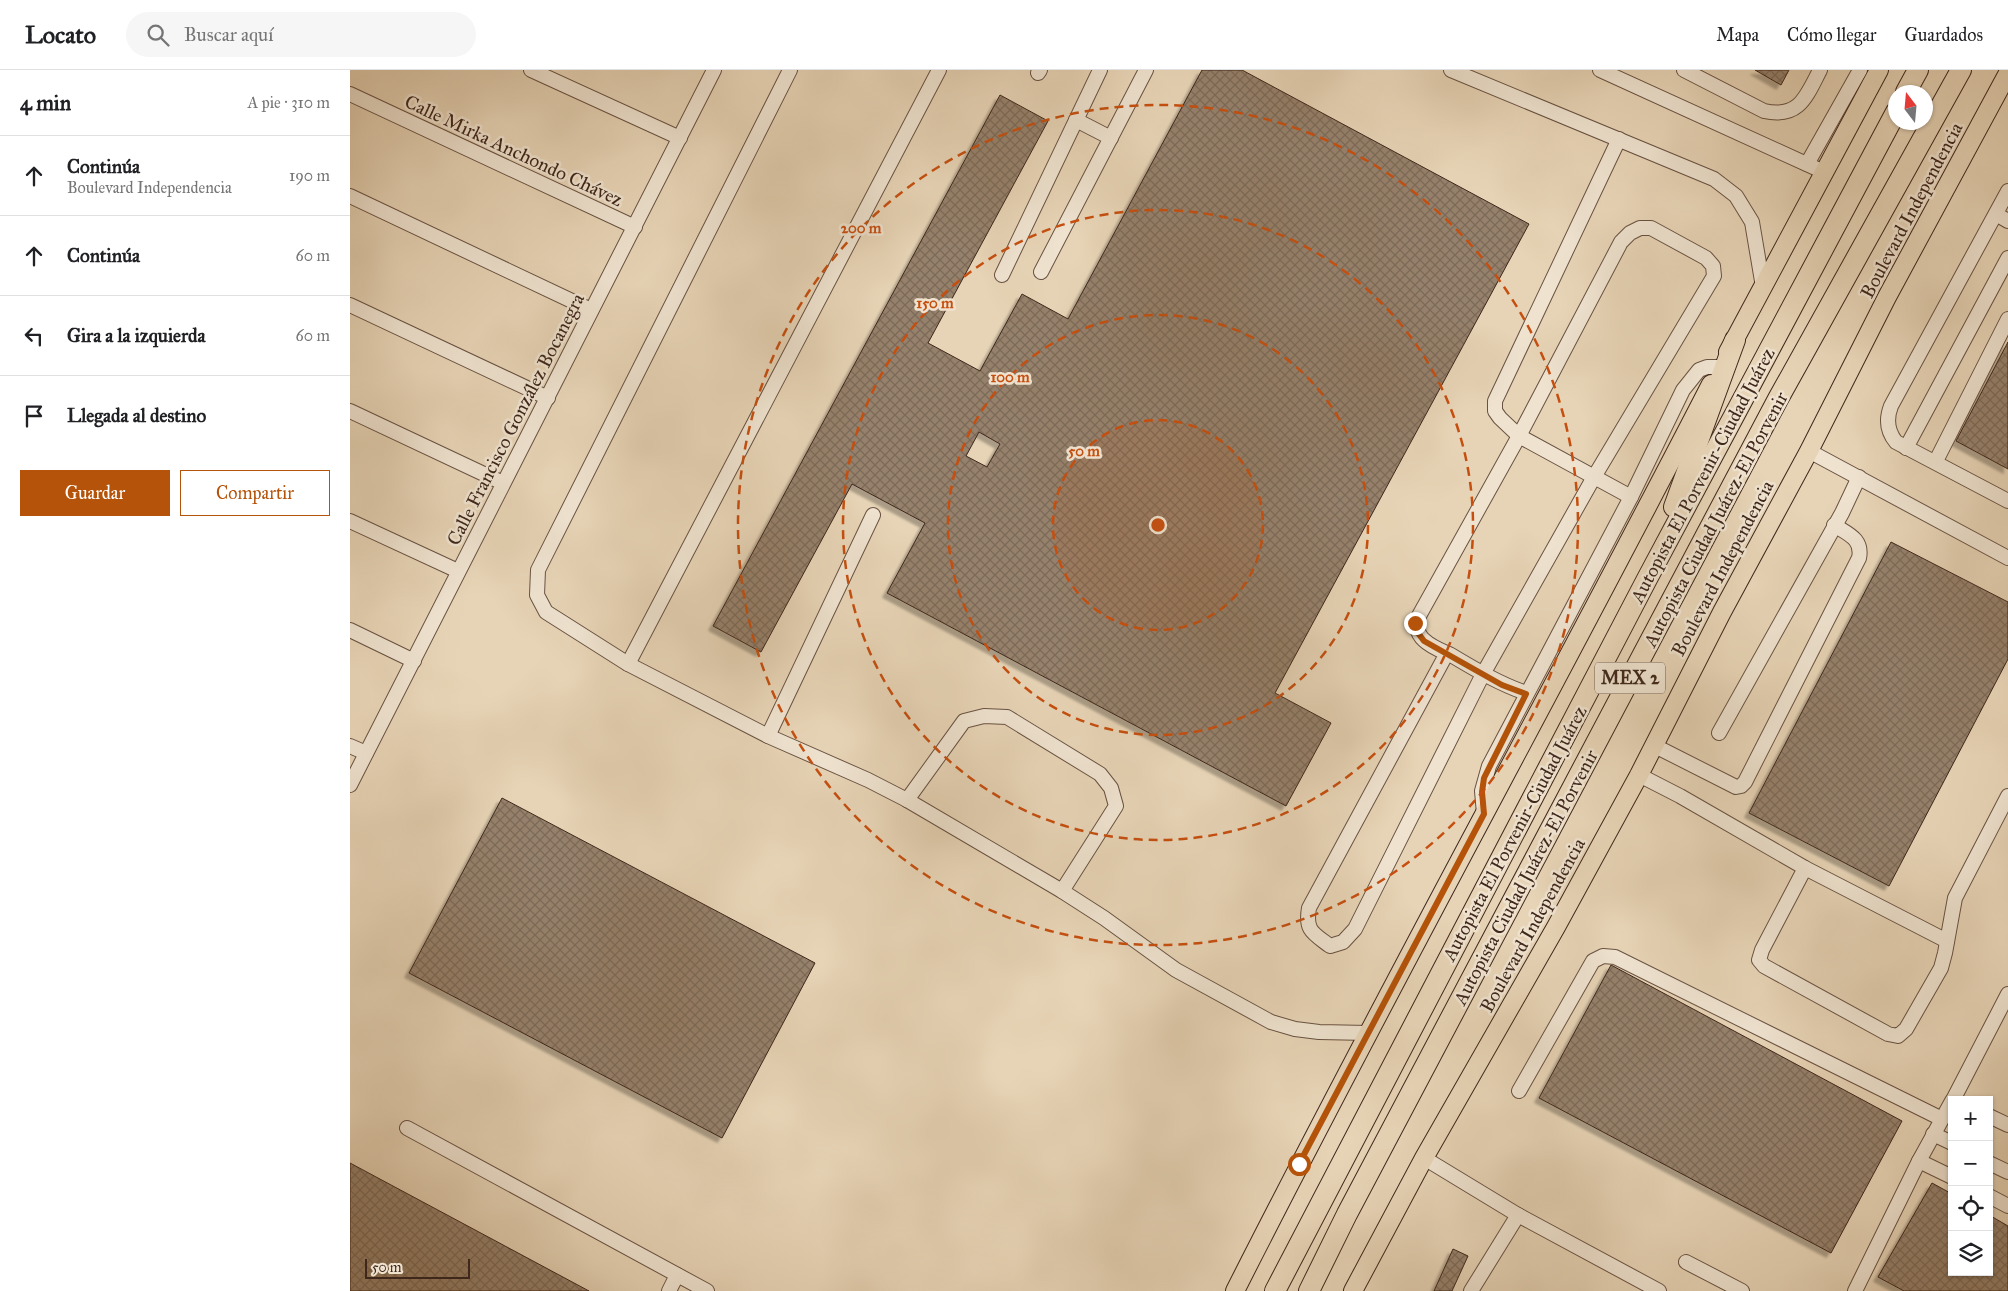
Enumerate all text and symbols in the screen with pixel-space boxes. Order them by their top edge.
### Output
search box [126,12,476,57]
text: Locato [25,20,96,50]
icon: search [144,21,172,49]
text: Buscar aquí [184,23,273,46]
text: Mapa [1716,24,1759,46]
text: Cómo llegar [1787,24,1877,46]
text: Guardados [1905,24,1983,46]
north arrow [1888,85,1933,130]
text: 4 min [20,90,71,116]
street label: Calle Mirka Anchondo Chávez [401,90,627,211]
text: A pie · 310 m [248,93,330,112]
street label: Boulevard Independencia [1855,118,1968,302]
text: Continúa [67,155,140,178]
icon: ahead [20,162,48,190]
text: 190 m [289,166,330,185]
text: Boulevard Independencia [67,178,232,197]
text: 200 m [841,219,882,237]
icon: ahead [20,242,48,270]
text: Continúa [67,244,140,267]
text: 60 m [296,246,330,265]
street label: Calle Francisco González Bocanegra [442,289,591,550]
text: 150 m [916,294,954,312]
icon: left [20,322,48,350]
text: Gira a la izquierda [67,324,206,347]
text: 60 m [296,326,330,345]
street label: Autopista El Porvenir-Ciudad Juárez [1625,344,1781,608]
text: 100 m [990,368,1030,386]
street label: Autopista Ciudad Juárez-El Porvenir [1638,387,1794,652]
icon: arrive [20,402,48,430]
text: Llegada al destino [67,404,206,427]
text: 50 m [1068,442,1100,460]
button: Guardar [20,470,170,516]
button: Compartir [180,470,330,516]
street label: Boulevard Independencia [1666,476,1779,660]
centre of rings [1149,516,1167,534]
route end [1404,612,1427,635]
road number: MEX 2 [1595,662,1665,694]
street label: Autopista El Porvenir-Ciudad Juárez [1437,702,1593,966]
street label: Autopista Ciudad Juárez-El Porvenir [1448,745,1604,1010]
street label: Boulevard Independencia [1475,833,1590,1016]
map controls [1948,1096,1993,1276]
button: + [1948,1096,1993,1141]
button: − [1948,1141,1993,1186]
route start [1288,1153,1311,1176]
button: locate [1948,1186,1993,1231]
button: layers [1948,1231,1993,1276]
scale bar [365,1256,470,1279]
text: 50 m [372,1259,401,1276]

